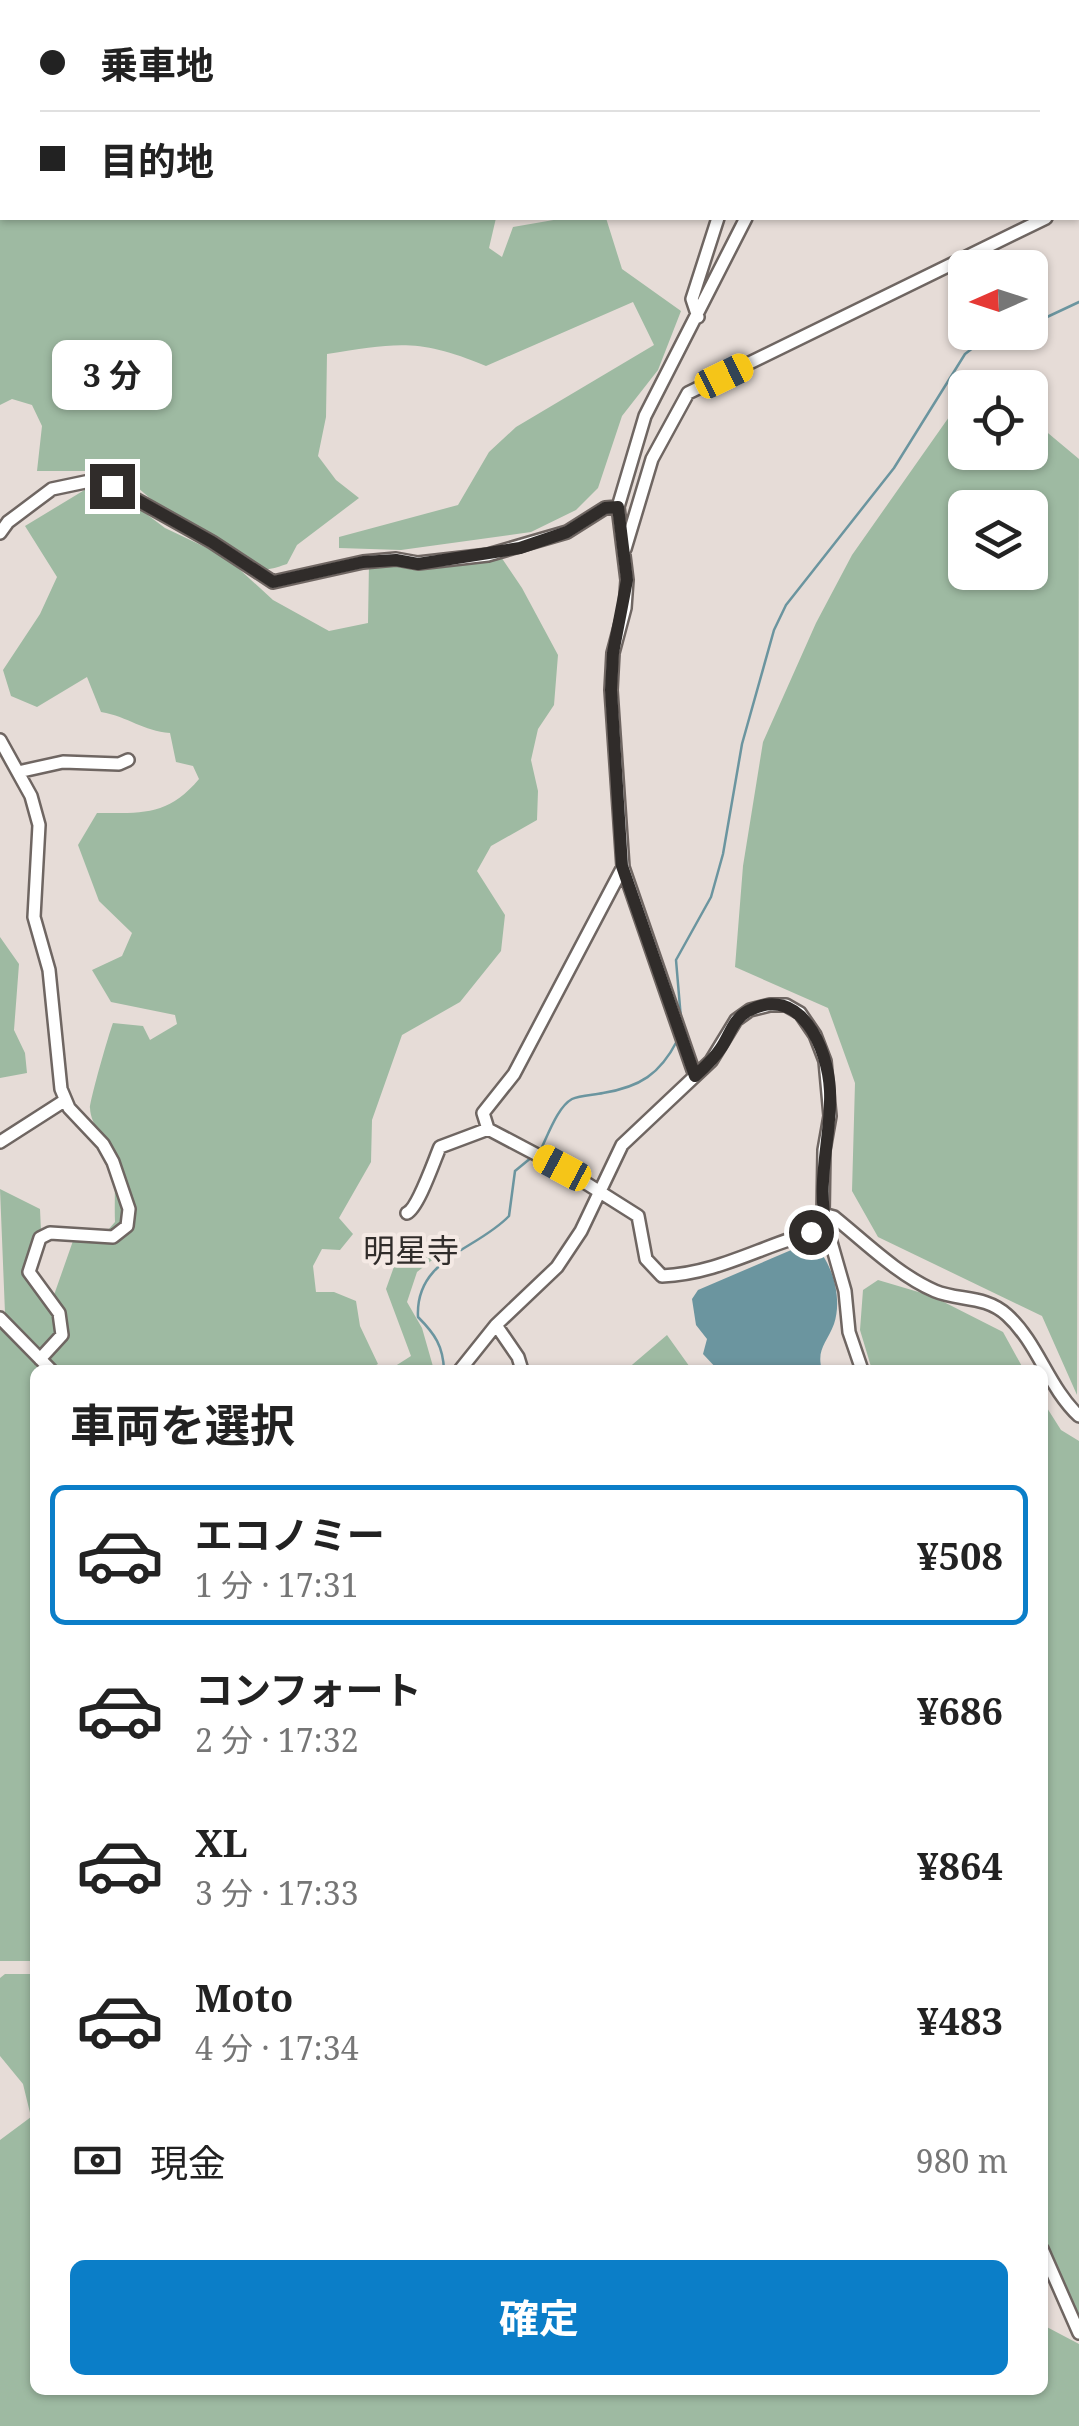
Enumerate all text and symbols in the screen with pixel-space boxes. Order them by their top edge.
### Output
text: 乗車地 [100,38,214,90]
text: 目的地 [100,134,214,186]
north arrow [948,250,1048,350]
map controls [948,250,1048,590]
callout: 3 分 [52,341,172,411]
car [690,349,758,403]
text: 3 分 [83,353,141,396]
button: locate [948,370,1048,470]
route end [90,464,135,509]
button: layers [948,490,1048,590]
car [528,1141,596,1195]
route start [789,1210,834,1255]
district label: 明星寺 [363,1228,459,1271]
text: 車両を選択 [70,1394,295,1455]
text: エコノミー [195,1508,385,1560]
icon: car [75,1510,165,1600]
text: ¥508 [917,1529,1003,1581]
text: 1 分 · 17:31 [195,1563,359,1606]
text: コンフォート [195,1663,422,1715]
icon: car [75,1665,165,1755]
text: ¥686 [917,1684,1003,1736]
text: 2 分 · 17:32 [195,1718,359,1761]
text: XL [195,1816,248,1868]
icon: car [75,1820,165,1910]
text: ¥864 [917,1839,1003,1891]
text: 3 分 · 17:33 [195,1871,359,1914]
text: Moto [195,1971,293,2023]
icon: car [75,1975,165,2065]
text: ¥483 [917,1994,1003,2046]
text: 4 分 · 17:34 [195,2026,359,2069]
icon: cash [70,2133,125,2188]
text: 現金 [150,2136,226,2188]
text: 980 m [916,2139,1008,2182]
button: 確定 [70,2260,1008,2375]

